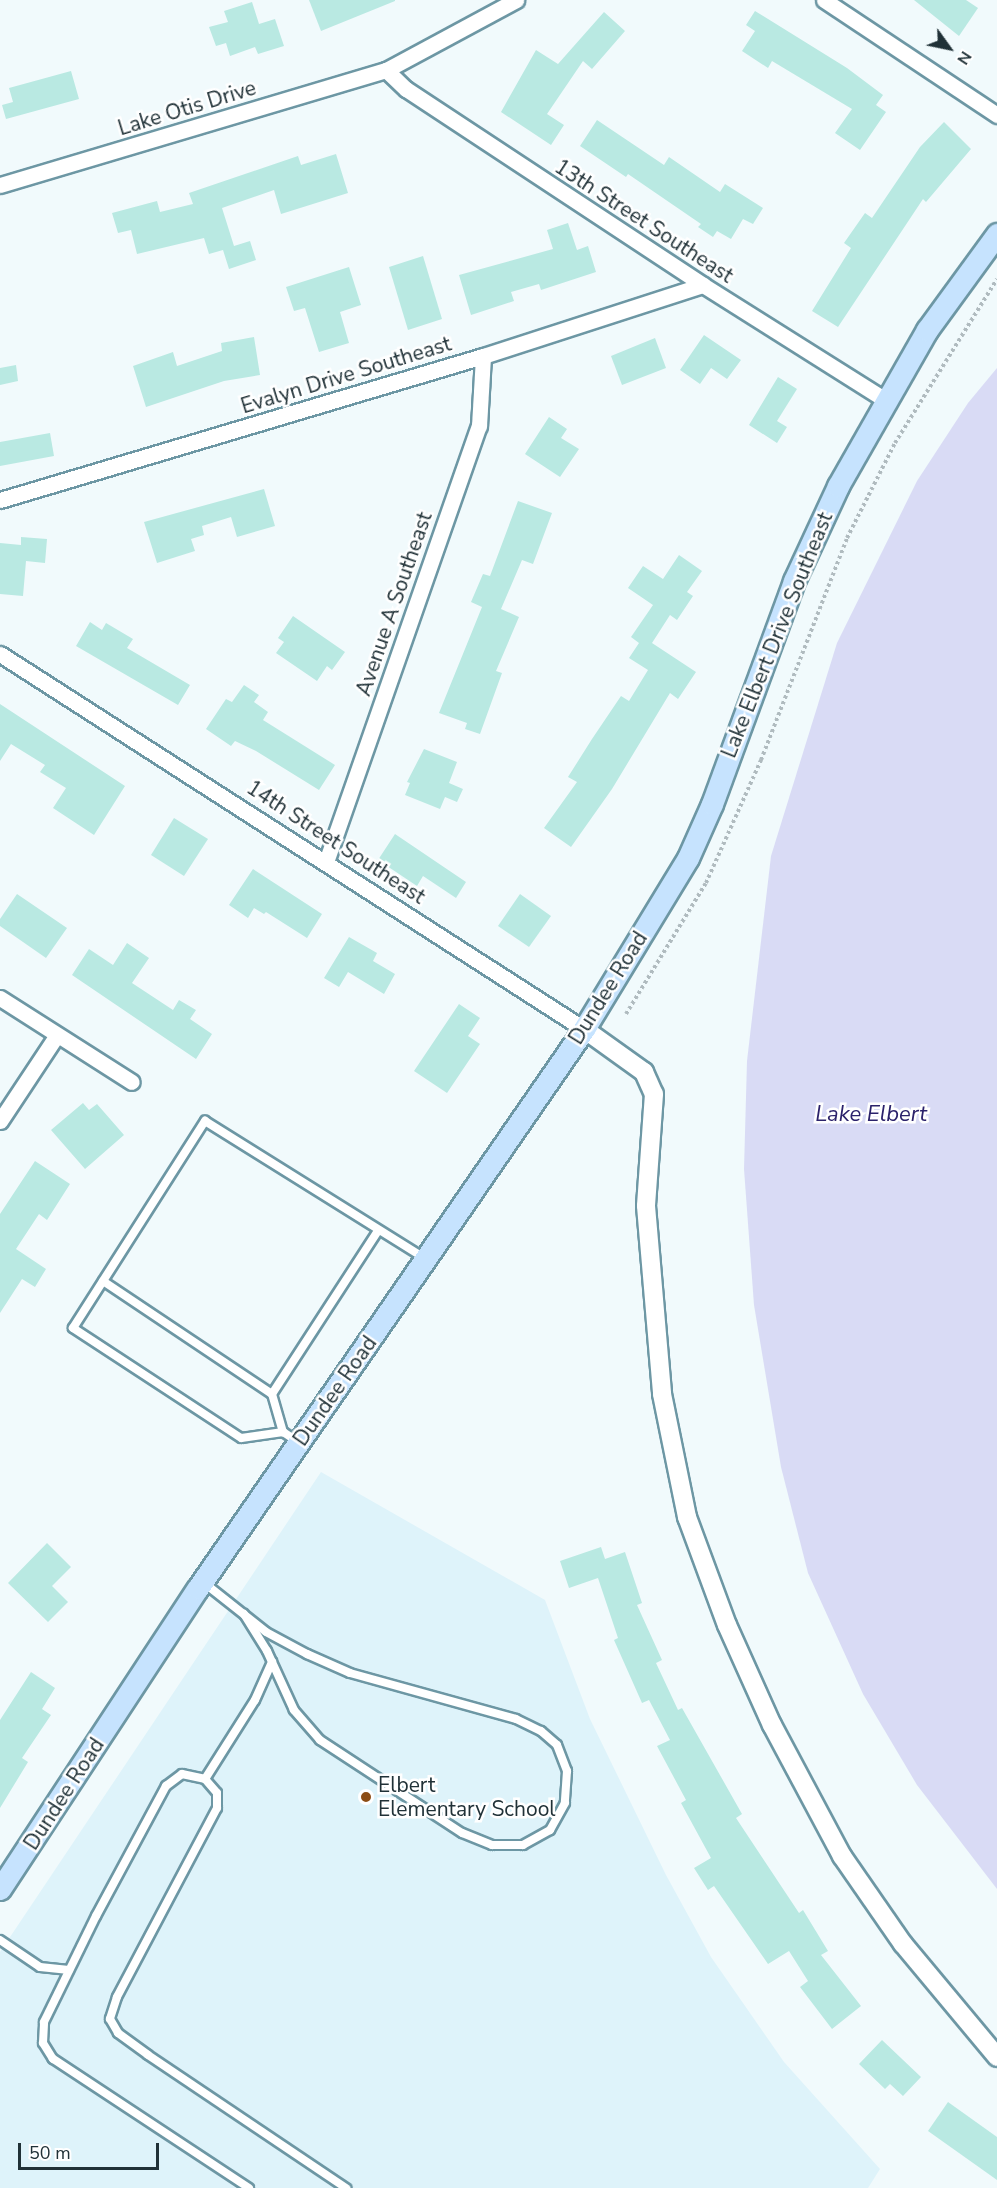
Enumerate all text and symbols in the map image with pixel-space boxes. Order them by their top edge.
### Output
north arrow [919,18,979,78]
text: N [952,47,977,69]
street label: Lake Otis Drive [115,75,259,141]
street label: 13th Street Southeast [550,154,738,288]
street label: Evalyn Drive Southeast [238,331,454,419]
street label: Avenue A Southeast [351,509,437,699]
street label: Lake Elbert Drive Southeast [716,509,838,761]
street label: 14th Street Southeast [242,775,430,909]
street label: Dundee Road [563,927,653,1049]
water label: Lake Elbert [815,1102,927,1128]
street label: Dundee Road [288,1331,382,1451]
street label: Dundee Road [19,1733,109,1855]
place label: Elbert Elementary School [378,1772,556,1822]
marker: Elbert Elementary School [359,1790,373,1804]
scale bar [21,2131,162,2169]
text: 50 m [29,2141,71,2165]

